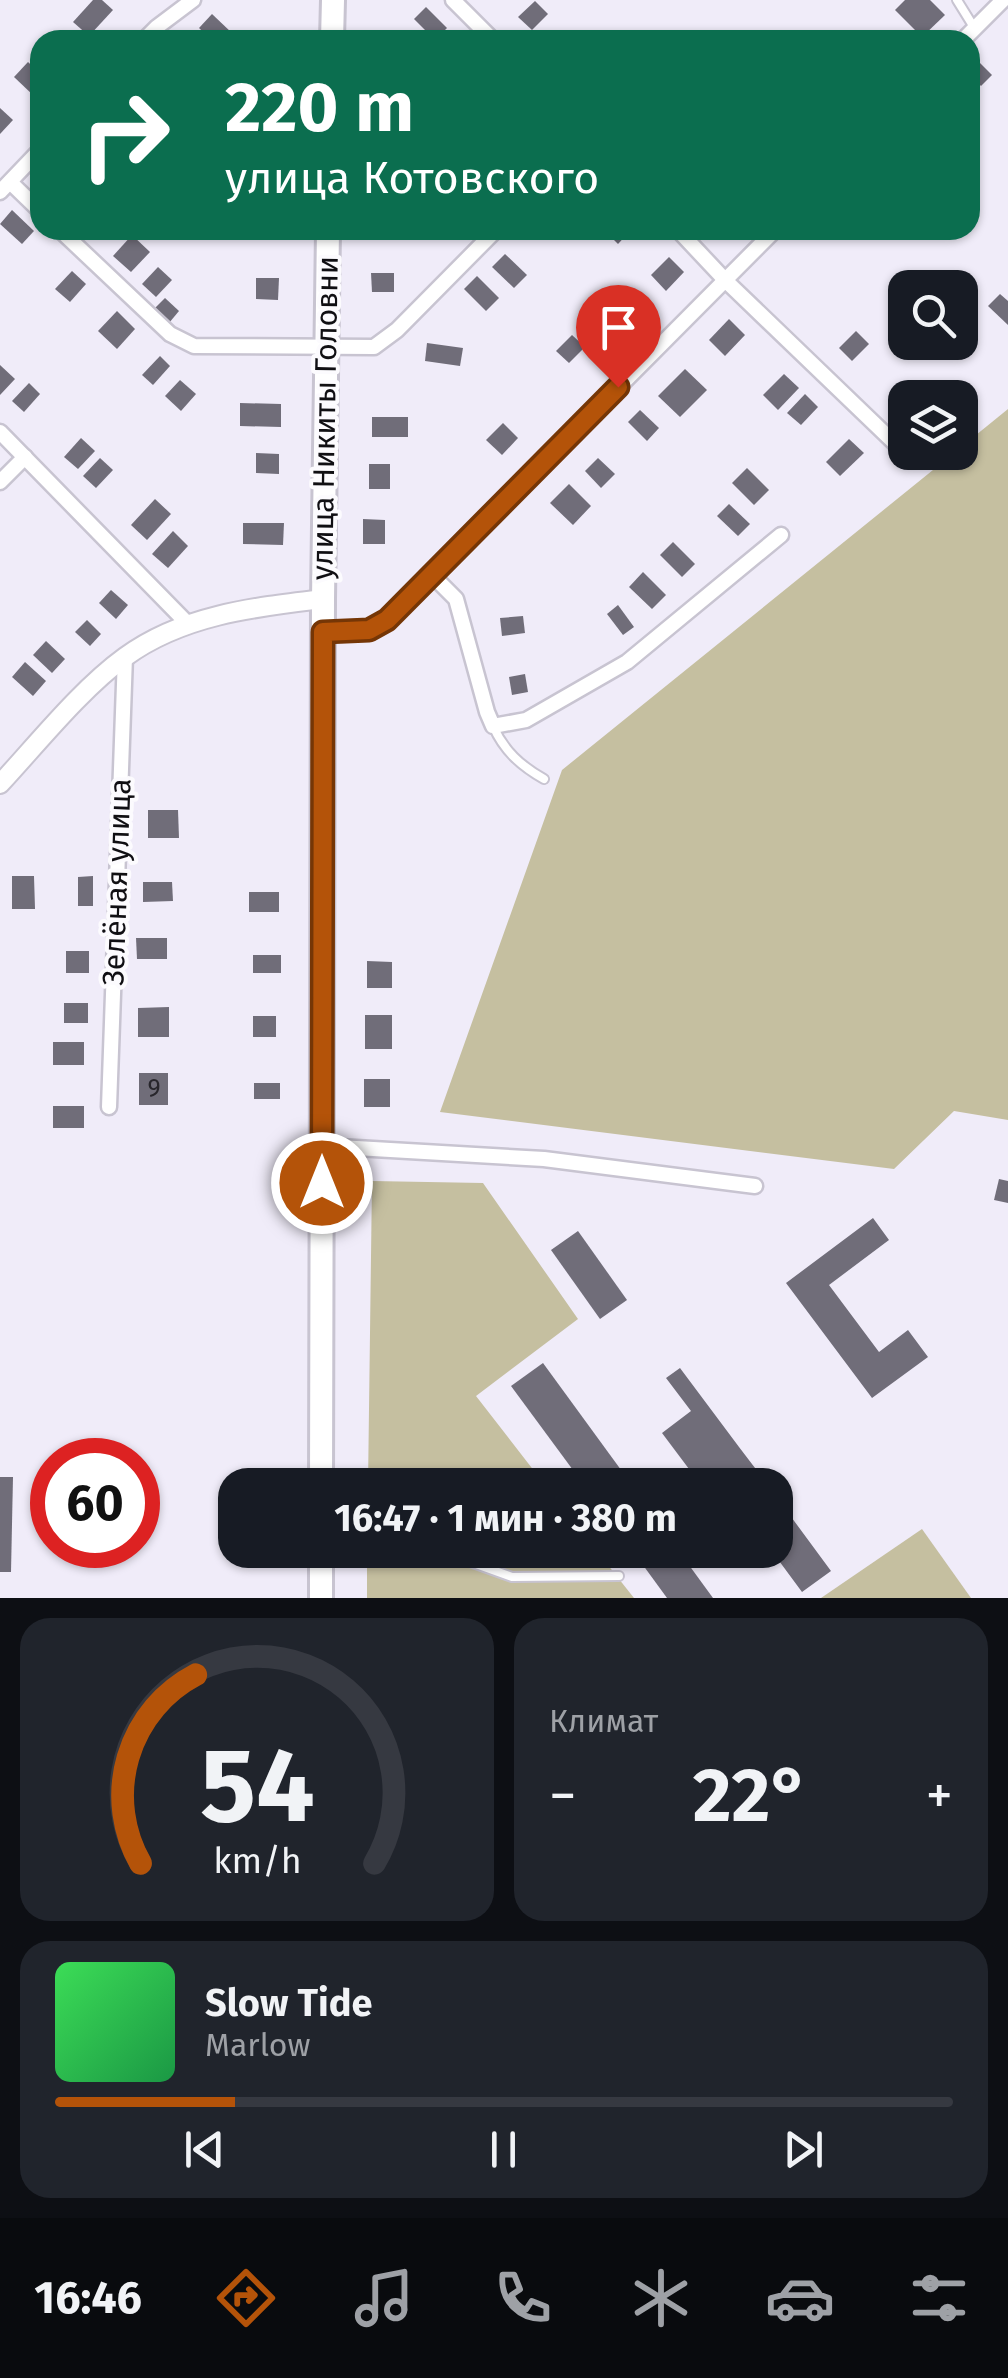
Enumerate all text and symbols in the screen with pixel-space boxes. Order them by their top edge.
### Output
text: 220 m [225,66,414,150]
icon: right [60,70,190,200]
text: улица Котовского [225,151,599,205]
street label: улица Никиты Головни [304,256,346,580]
map controls [888,270,978,470]
button: search [888,270,978,360]
pin [576,285,661,388]
icon: arrive [591,300,646,355]
button: layers [888,380,978,470]
street label: Зелёная улица [95,778,139,986]
house number: 9 [147,1074,161,1104]
position arrow [270,1131,374,1235]
speed limit sign: 60 [30,1438,160,1568]
text: 16:47 · 1 мин · 380 m [334,1495,677,1541]
text: Климат [549,1702,658,1740]
text: 54 [200,1724,314,1849]
text: 22° [693,1751,809,1841]
text: − [549,1763,577,1829]
text: + [926,1763,953,1829]
text: km/h [213,1840,301,1882]
text: Slow Tide [205,1980,373,2026]
text: Marlow [205,2026,311,2064]
icon: previous [177,2122,232,2177]
icon: pause [476,2122,531,2177]
icon: next [776,2122,831,2177]
icon: directions [211,2263,281,2333]
icon: music [349,2263,419,2333]
icon: phone [488,2263,558,2333]
icon: climate [626,2263,696,2333]
icon: car [765,2263,835,2333]
icon: filters [904,2263,974,2333]
text: 16:46 [34,2271,142,2325]

